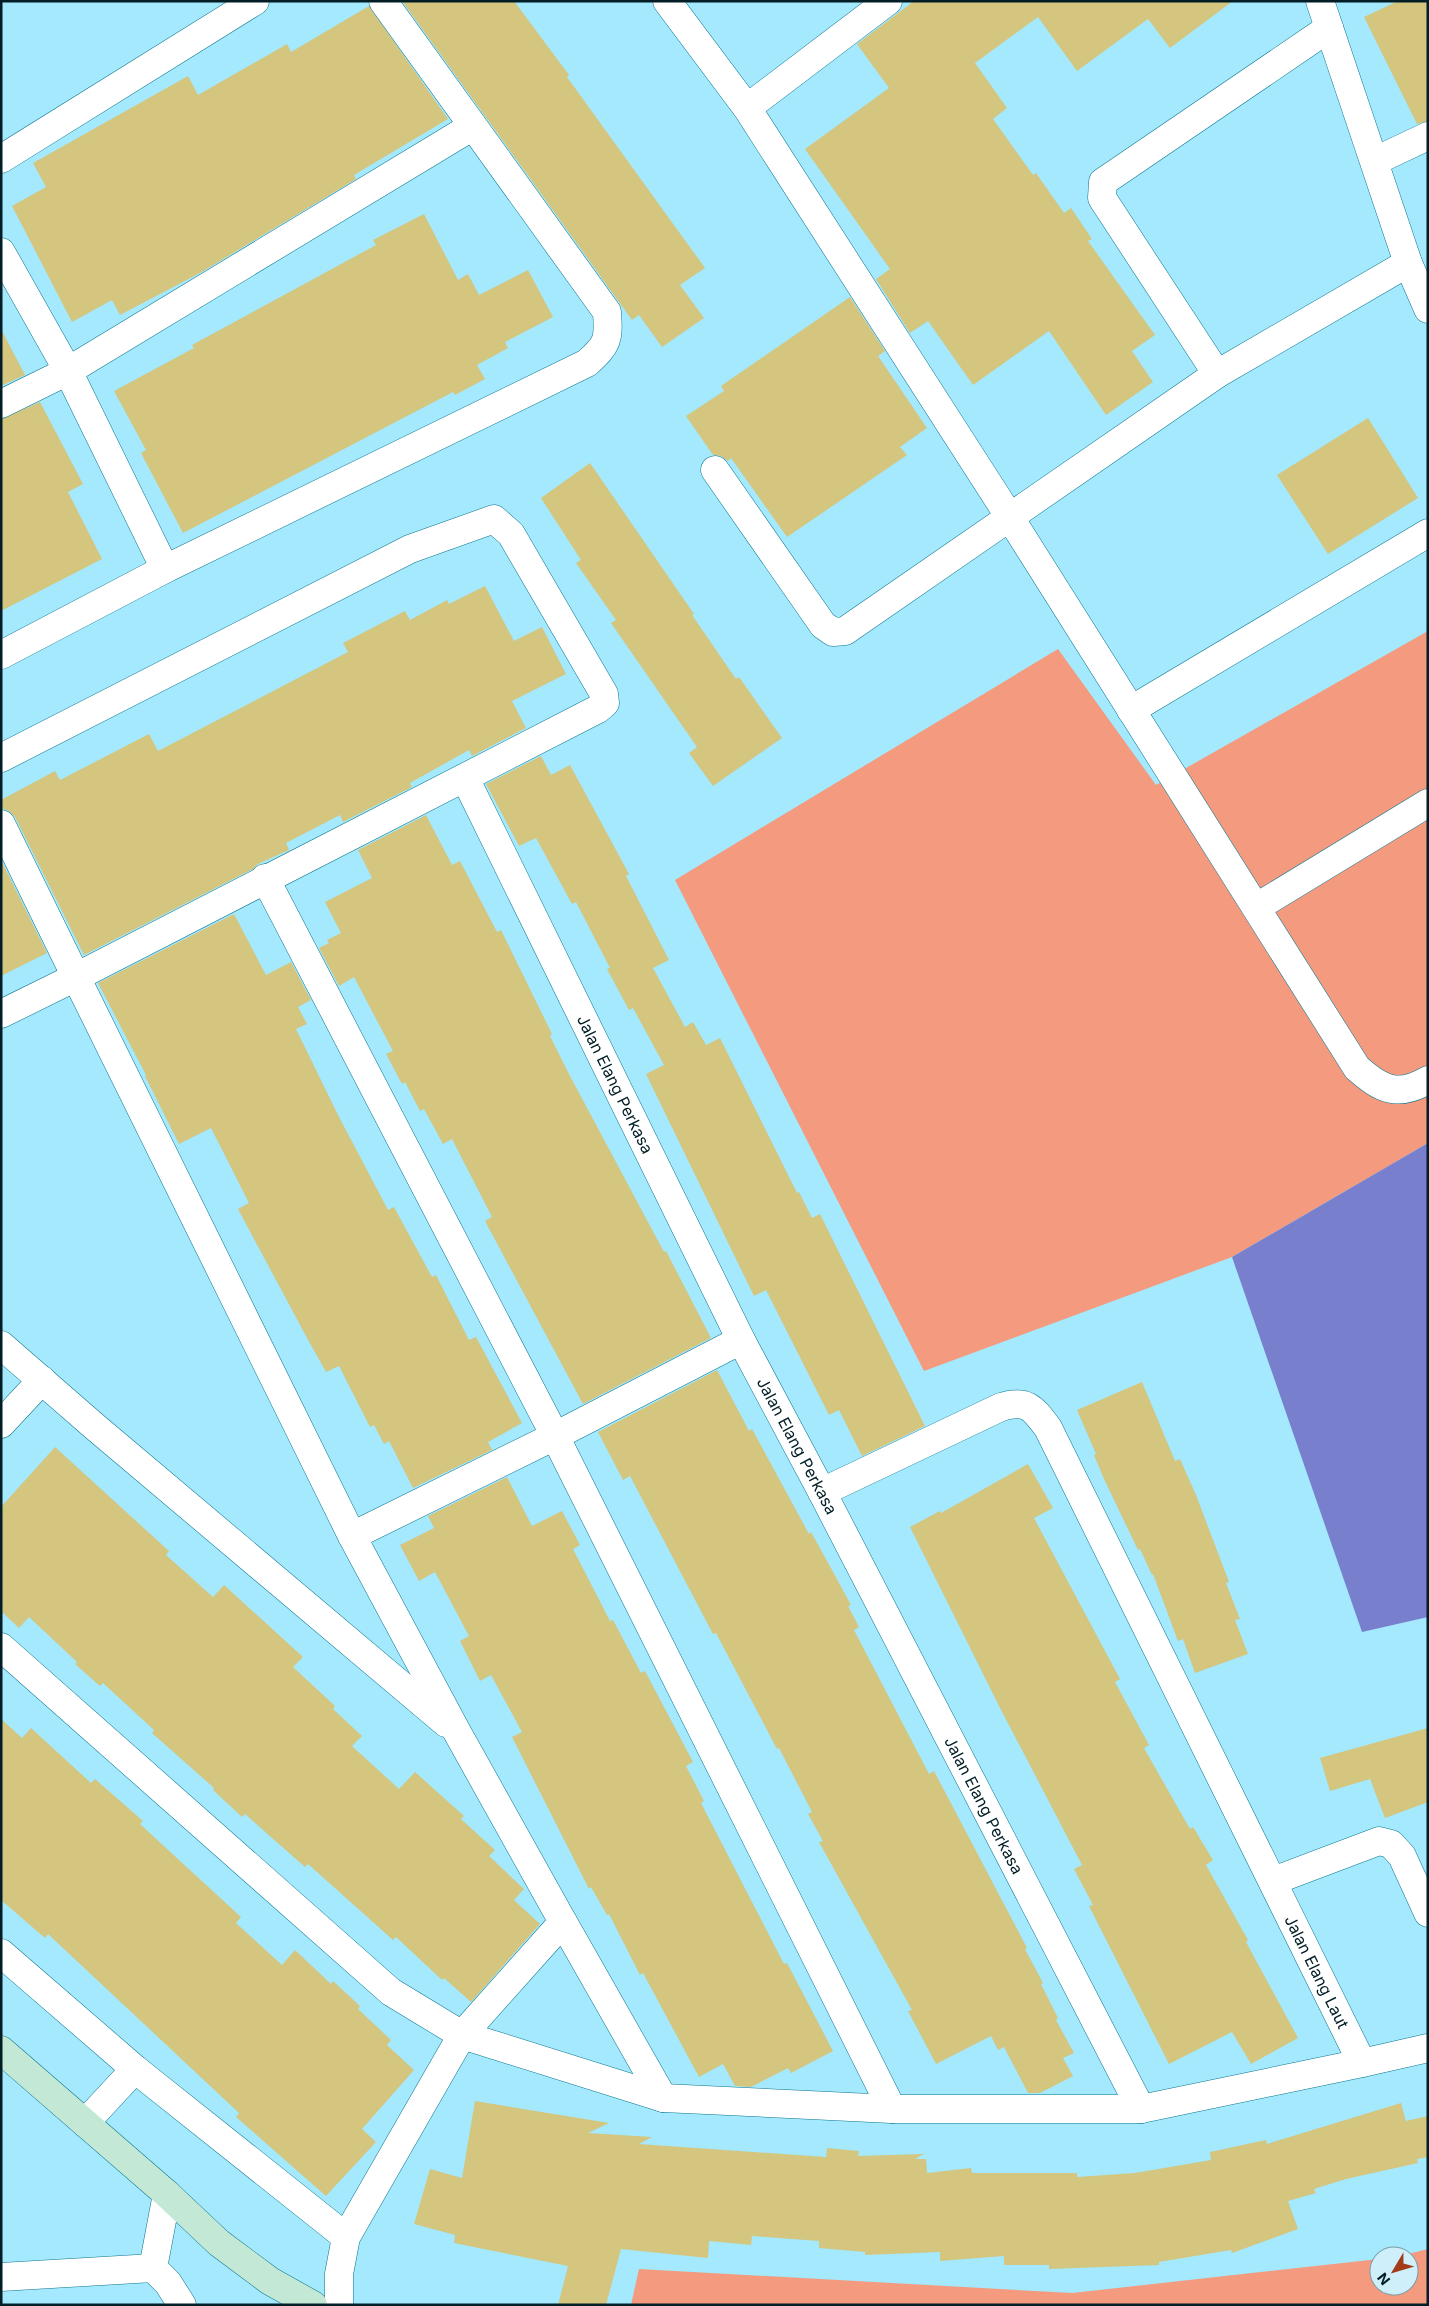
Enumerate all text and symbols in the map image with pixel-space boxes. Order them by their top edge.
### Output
street label: Jalan Elang Perkasa [573,1011,658,1157]
street label: Jalan Elang Perkasa [753,1374,842,1518]
street label: Jalan Elang Perkasa [940,1733,1028,1877]
street label: Jalan Elang Laut [1280,1912,1353,2032]
north arrow [1369,2246,1419,2296]
text: N [1373,2270,1393,2289]

